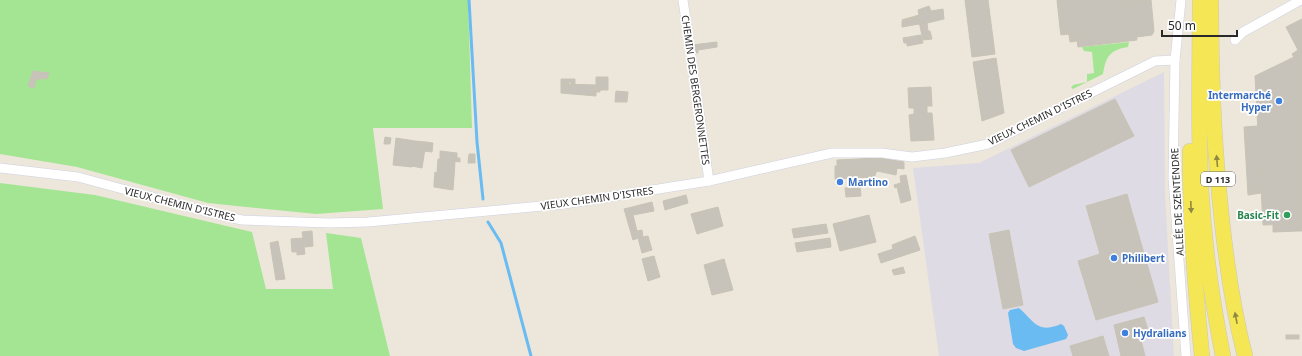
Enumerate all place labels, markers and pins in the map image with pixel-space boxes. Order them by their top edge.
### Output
place label: Intermarché Hyper [1208,88,1272,114]
marker: Intermarché Hyper [1274,96,1284,106]
place label: Martino [848,175,888,189]
marker: Martino [835,177,845,187]
place label: Basic-Fit [1237,208,1280,222]
marker: Basic-Fit [1282,210,1292,220]
place label: Philibert [1122,251,1165,265]
marker: Philibert [1109,253,1119,263]
place label: Hydralians [1133,326,1186,340]
marker: Hydralians [1120,328,1130,338]

